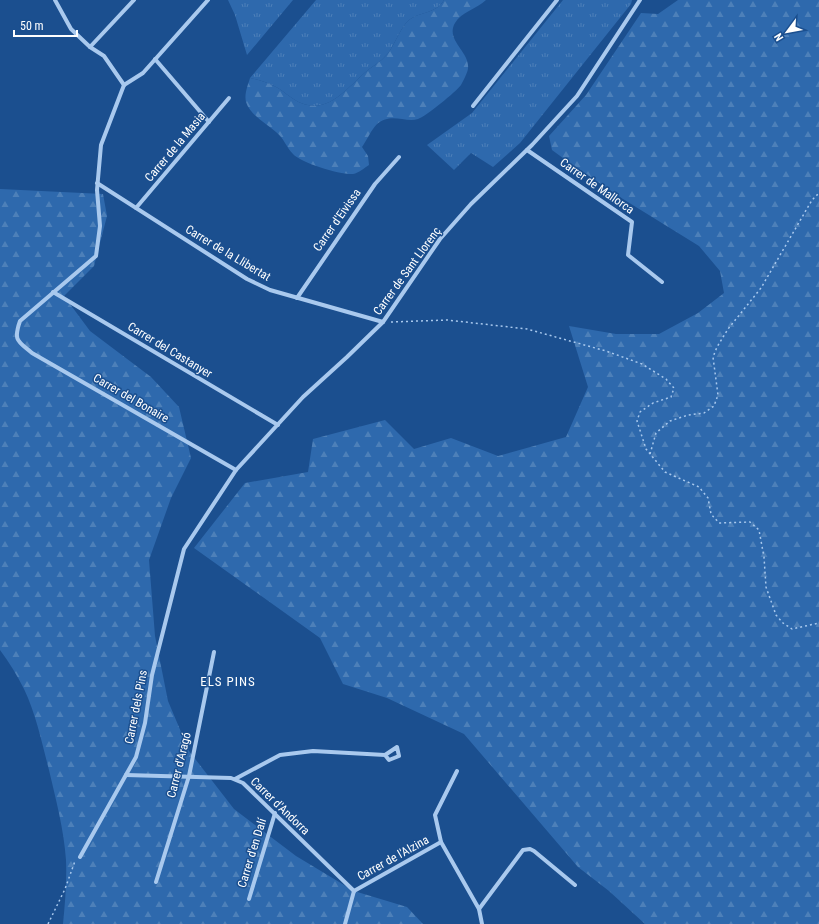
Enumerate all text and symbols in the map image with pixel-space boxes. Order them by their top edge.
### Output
scale bar [14,12,77,38]
north arrow [767,12,807,52]
text: 50 m [20,19,44,33]
text: N [772,31,786,43]
street label: Carrer de la Masia [142,109,208,185]
street label: Carrer de Mallorca [557,155,637,217]
street label: Carrer d'Eivissa [310,186,364,254]
street label: Carrer de la Llibertat [183,222,274,284]
street label: Carrer de Sant Llorenç [370,224,444,318]
street label: Carrer del Castanyer [125,319,215,381]
street label: Carrer del Bonaire [91,371,172,425]
street label: Carrer dels Pins [122,669,150,745]
district label: ELS PINS [200,674,256,689]
street label: Carrer d'Aragó [164,731,194,799]
street label: Carrer d'Andorra [248,774,313,838]
street label: Carrer d'en Dalí [235,815,270,889]
street label: Carrer de l'Alzina [355,832,431,883]

